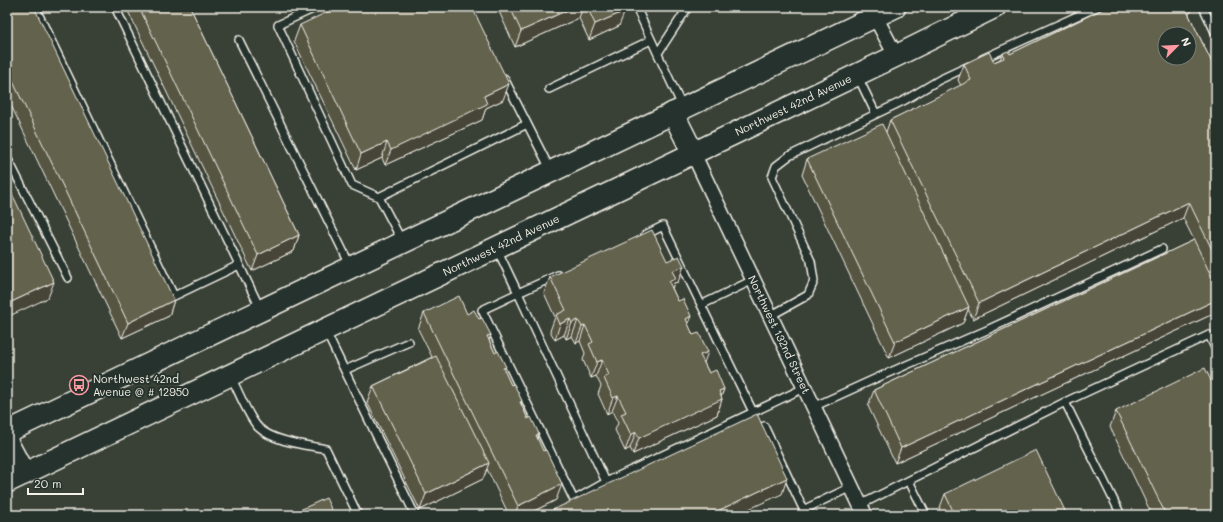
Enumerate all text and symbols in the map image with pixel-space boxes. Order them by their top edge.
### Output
north arrow [1157,26,1197,66]
text: N [1178,35,1195,49]
street label: Northwest 42nd Avenue [732,70,854,139]
street label: Northwest 42nd Avenue [440,210,562,279]
street label: Northwest 132nd Street [745,273,814,396]
place label: Northwest 42nd Avenue @ # 12950 [93,371,189,399]
bus stop icon: Northwest 42nd Avenue @ # 12950 [68,374,90,396]
scale bar [28,470,83,496]
text: 20 m [34,475,62,491]

